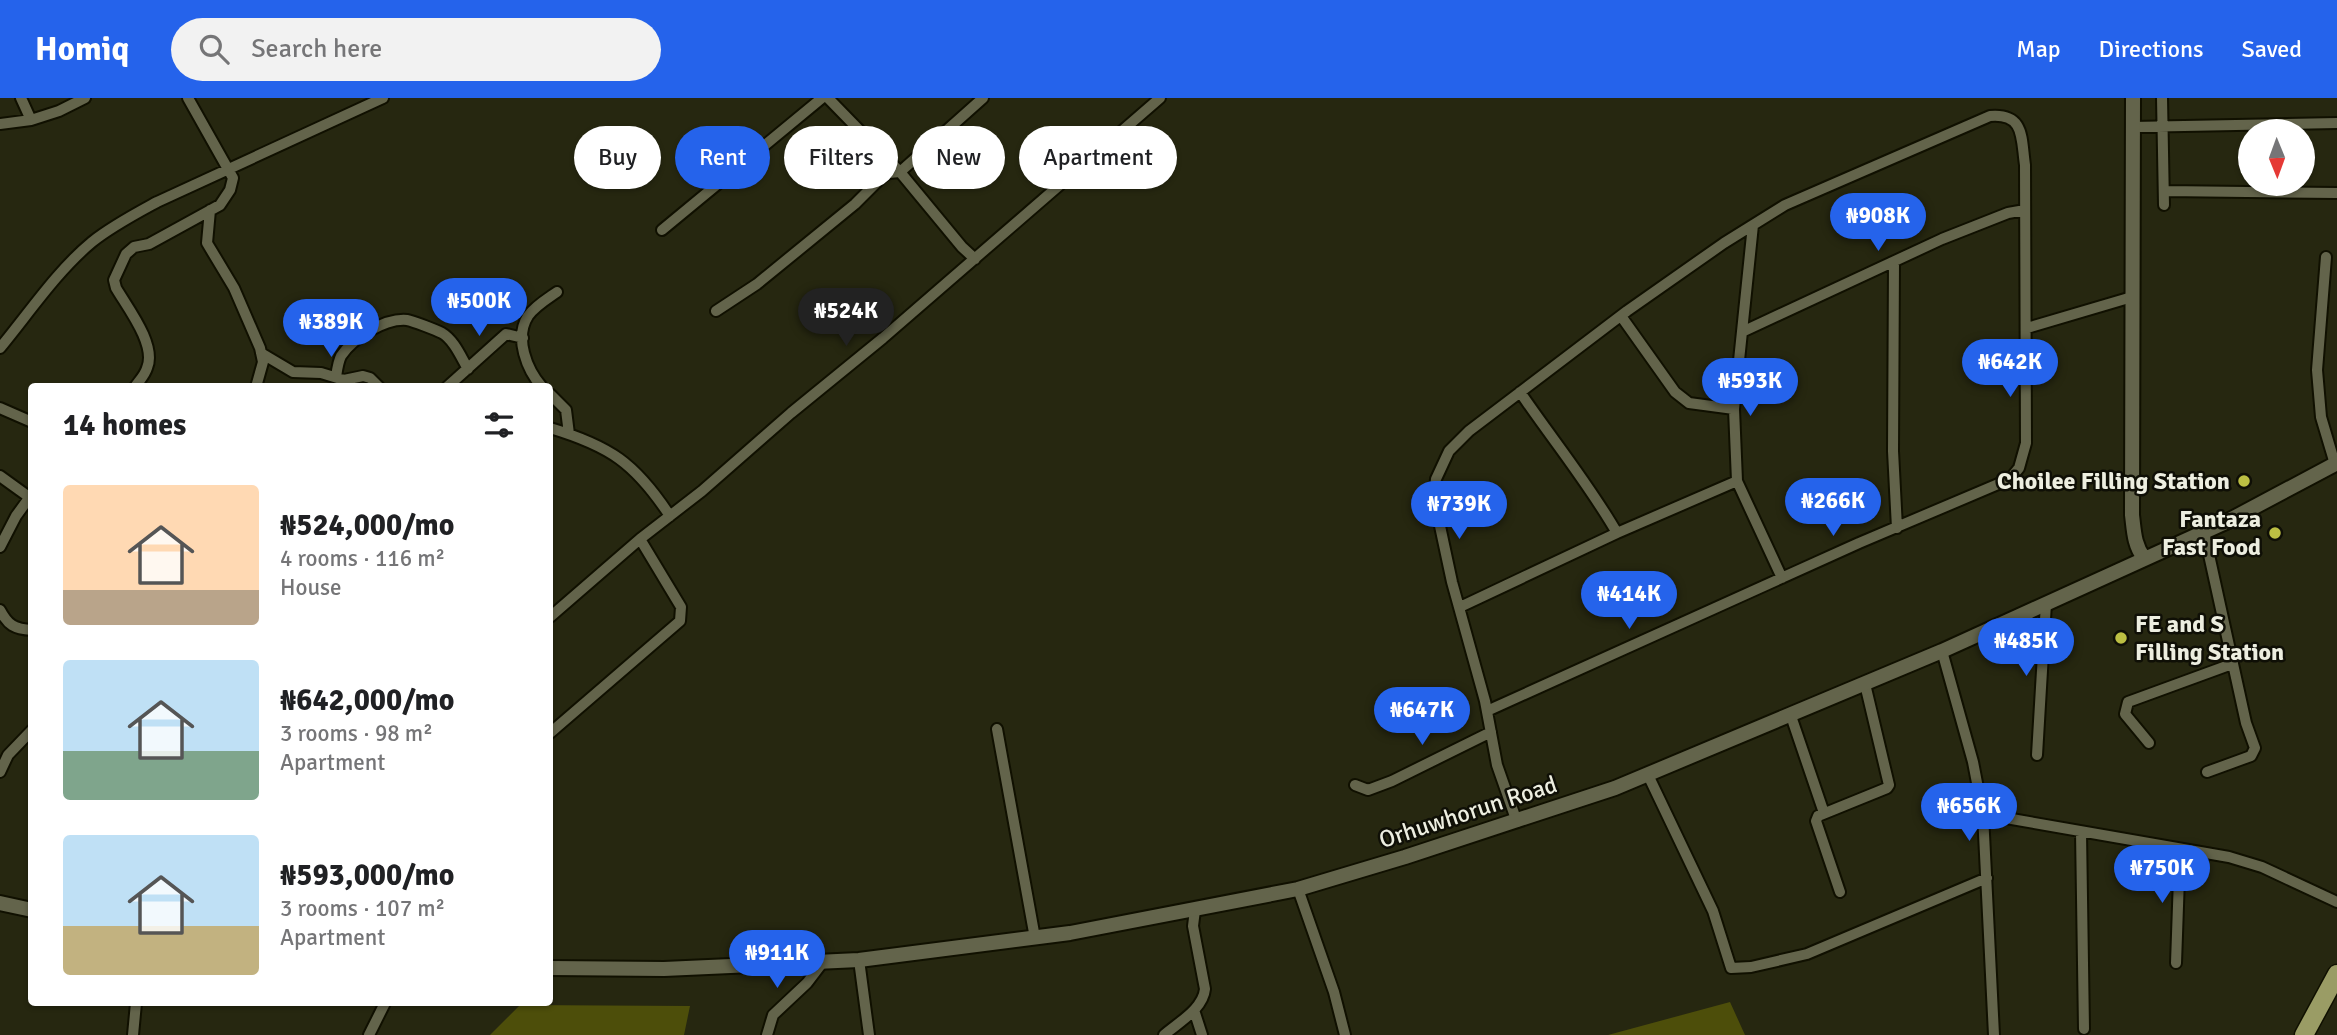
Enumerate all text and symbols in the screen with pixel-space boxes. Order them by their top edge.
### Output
search box [171,18,661,81]
text: Homiq [35,29,129,70]
icon: search [195,30,233,68]
text: Search here [251,33,382,65]
text: Map [2016,34,2061,64]
text: Directions [2099,34,2204,64]
text: Saved [2242,34,2302,64]
north arrow [2238,119,2315,196]
map controls [2238,119,2315,196]
chip: Buy [574,126,661,189]
chip: Rent [675,126,770,189]
chip: Filters [784,126,898,189]
chip: New [912,126,1005,189]
chip: Apartment [1019,126,1177,189]
pin: ₦908K [1829,194,1927,253]
text: ₦908K [1846,201,1910,230]
pin: ₦500K [430,278,528,338]
text: ₦500K [447,286,511,315]
pin: ₦524K [797,288,895,348]
text: ₦524K [814,296,878,325]
pin: ₦389K [282,300,380,359]
text: ₦389K [299,307,363,336]
pin: ₦642K [1961,340,2059,399]
text: ₦642K [1978,347,2042,376]
pin: ₦593K [1701,358,1799,418]
text: ₦593K [1718,366,1782,395]
icon: filters [480,406,518,444]
text: 14 homes [63,407,186,444]
place label: Choilee Filling Station [1997,466,2230,496]
marker: Choilee Filling Station [2236,473,2252,489]
pin: ₦266K [1784,478,1882,538]
pin: ₦739K [1410,482,1508,541]
text: ₦266K [1801,486,1865,515]
text: ₦739K [1427,489,1491,518]
place label: Fantaza Fast Food [2162,504,2261,562]
text: ₦524,000/mo [280,507,454,544]
icon: home [119,513,203,597]
marker: Fantaza Fast Food [2267,525,2283,541]
text: 4 rooms · 116 m² [280,544,445,573]
pin: ₦414K [1580,572,1678,631]
text: House [280,573,342,602]
text: ₦414K [1597,579,1661,608]
place label: FE and S Filling Station [2135,609,2284,667]
pin: ₦485K [1977,618,2075,678]
text: ₦485K [1994,626,2058,655]
marker: FE and S Filling Station [2113,630,2129,646]
text: ₦642,000/mo [280,682,454,719]
icon: home [119,688,203,772]
pin: ₦647K [1373,688,1471,747]
text: ₦647K [1390,695,1454,724]
text: 3 rooms · 98 m² [280,719,433,748]
text: Apartment [280,748,385,777]
street label: Orhuwhorun Road [1375,769,1561,855]
pin: ₦656K [1920,784,2018,843]
text: ₦656K [1937,791,2001,820]
pin: ₦750K [2113,846,2211,905]
text: ₦750K [2130,853,2194,882]
text: ₦593,000/mo [280,857,454,894]
icon: home [119,863,203,947]
text: 3 rooms · 107 m² [280,894,445,923]
text: Apartment [280,923,385,952]
pin: ₦911K [728,930,826,990]
text: ₦911K [745,938,809,967]

